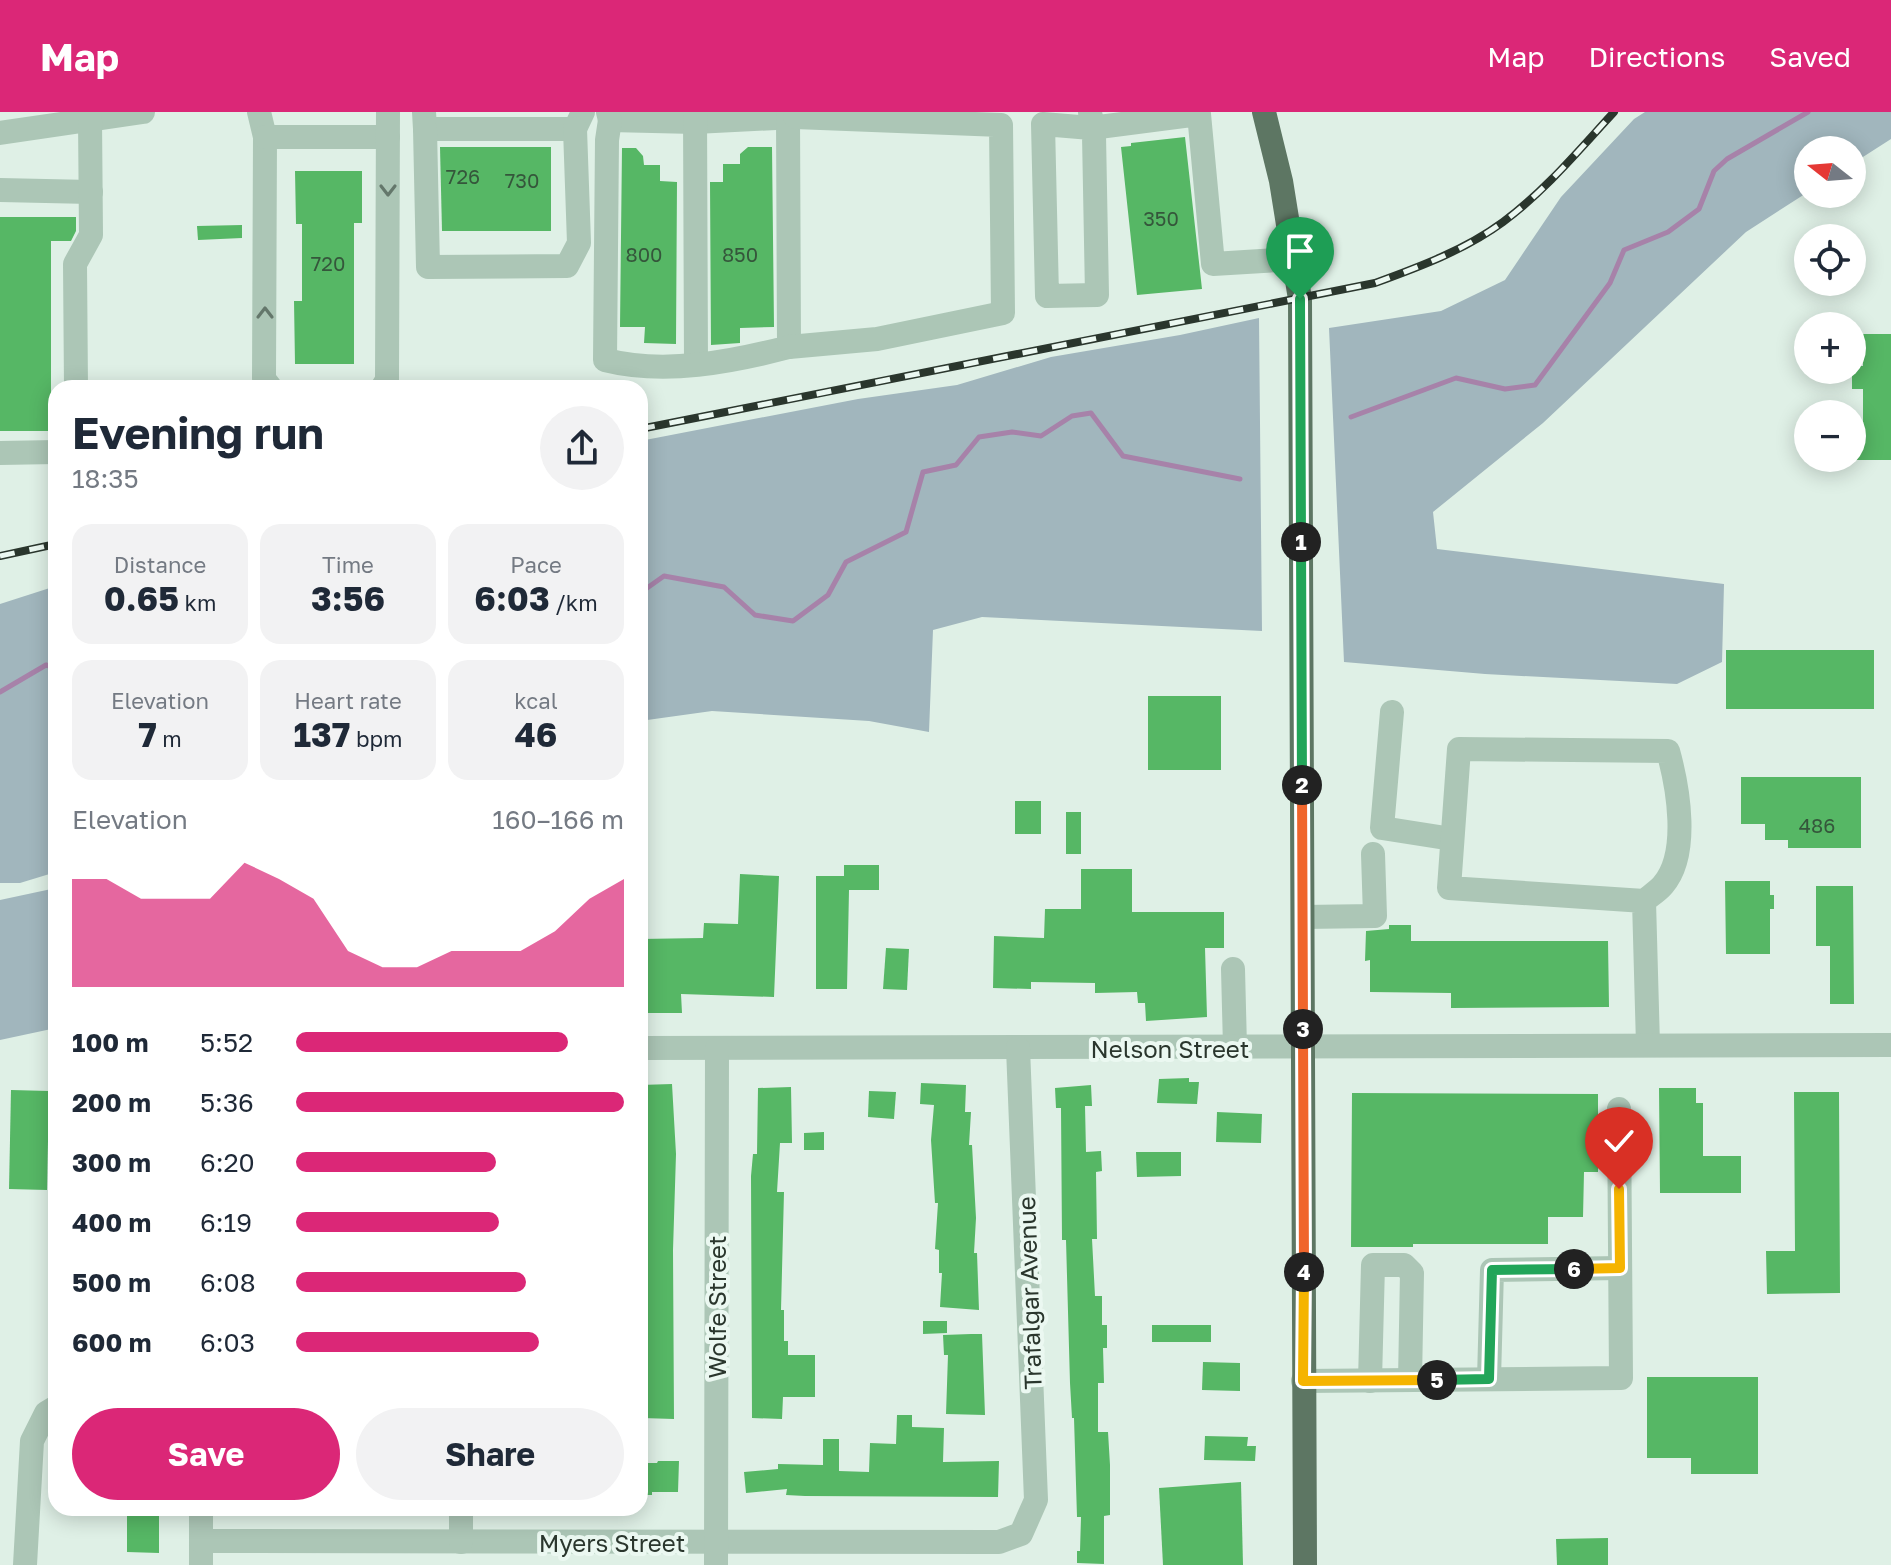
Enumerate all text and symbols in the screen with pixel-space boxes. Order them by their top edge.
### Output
text: Map [40,34,119,79]
text: Map [1487,40,1544,73]
text: Directions [1588,40,1725,73]
text: Saved [1769,40,1851,73]
north arrow [1794,136,1866,208]
map controls [1794,136,1866,472]
house number: 726 [446,164,480,188]
house number: 730 [505,168,539,192]
one-way arrow [379,184,397,197]
house number: 350 [1143,206,1179,230]
pin [1266,217,1334,299]
button: locate [1794,224,1866,296]
icon: arrive [1278,229,1322,273]
house number: 800 [626,242,663,266]
house number: 850 [722,242,758,266]
house number: 720 [311,251,345,275]
one-way arrow [256,306,274,319]
button: + [1794,312,1866,384]
button: − [1794,400,1866,472]
text: Evening run [72,406,324,459]
button: share [540,406,624,490]
text: 18:35 [72,463,139,494]
pin: 1 [1281,522,1321,562]
text: 1 [1295,528,1307,555]
text: Distance [114,551,206,578]
text: Time [322,551,374,578]
text: Pace [510,551,562,578]
text: 0.65 [104,578,179,618]
text: 3:56 [311,578,385,618]
text: 6:03 [474,578,550,618]
text: km [179,589,216,616]
text: /km [550,589,598,616]
text: Elevation [111,687,209,714]
text: Heart rate [294,687,402,714]
text: kcal [514,687,558,714]
text: 7 [138,714,157,754]
text: 137 [294,714,350,754]
text: 46 [515,714,557,754]
text: m [157,725,182,752]
text: bpm [350,725,402,752]
pin: 2 [1282,765,1322,805]
text: 2 [1295,771,1309,798]
text: Elevation [72,804,188,835]
text: 160–166 m [492,804,624,835]
house number: 486 [1799,813,1835,837]
pin: 3 [1283,1009,1323,1049]
text: 3 [1296,1015,1310,1042]
text: 100 m [72,1027,148,1058]
text: 5:52 [200,1027,253,1058]
street label: Nelson Street [1091,1034,1249,1063]
text: 200 m [72,1087,151,1118]
text: 5:36 [200,1087,254,1118]
pin [1585,1107,1653,1189]
icon: check [1597,1119,1641,1163]
text: 300 m [72,1147,151,1178]
text: 6:20 [200,1147,255,1178]
street label: Trafalgar Avenue [1011,1196,1047,1390]
text: 400 m [72,1207,151,1238]
text: 6:19 [200,1207,252,1238]
street label: Wolfe Street [702,1235,731,1379]
pin: 6 [1554,1249,1594,1289]
pin: 4 [1284,1252,1324,1292]
text: 6 [1567,1255,1581,1282]
text: 4 [1297,1258,1311,1285]
text: 500 m [72,1267,151,1298]
text: 6:08 [200,1267,256,1298]
text: 600 m [72,1327,152,1358]
text: 6:03 [200,1327,255,1358]
pin: 5 [1417,1360,1457,1400]
text: 5 [1430,1366,1444,1393]
button: Save [72,1408,340,1500]
button: Share [356,1408,624,1500]
street label: Myers Street [539,1528,685,1557]

